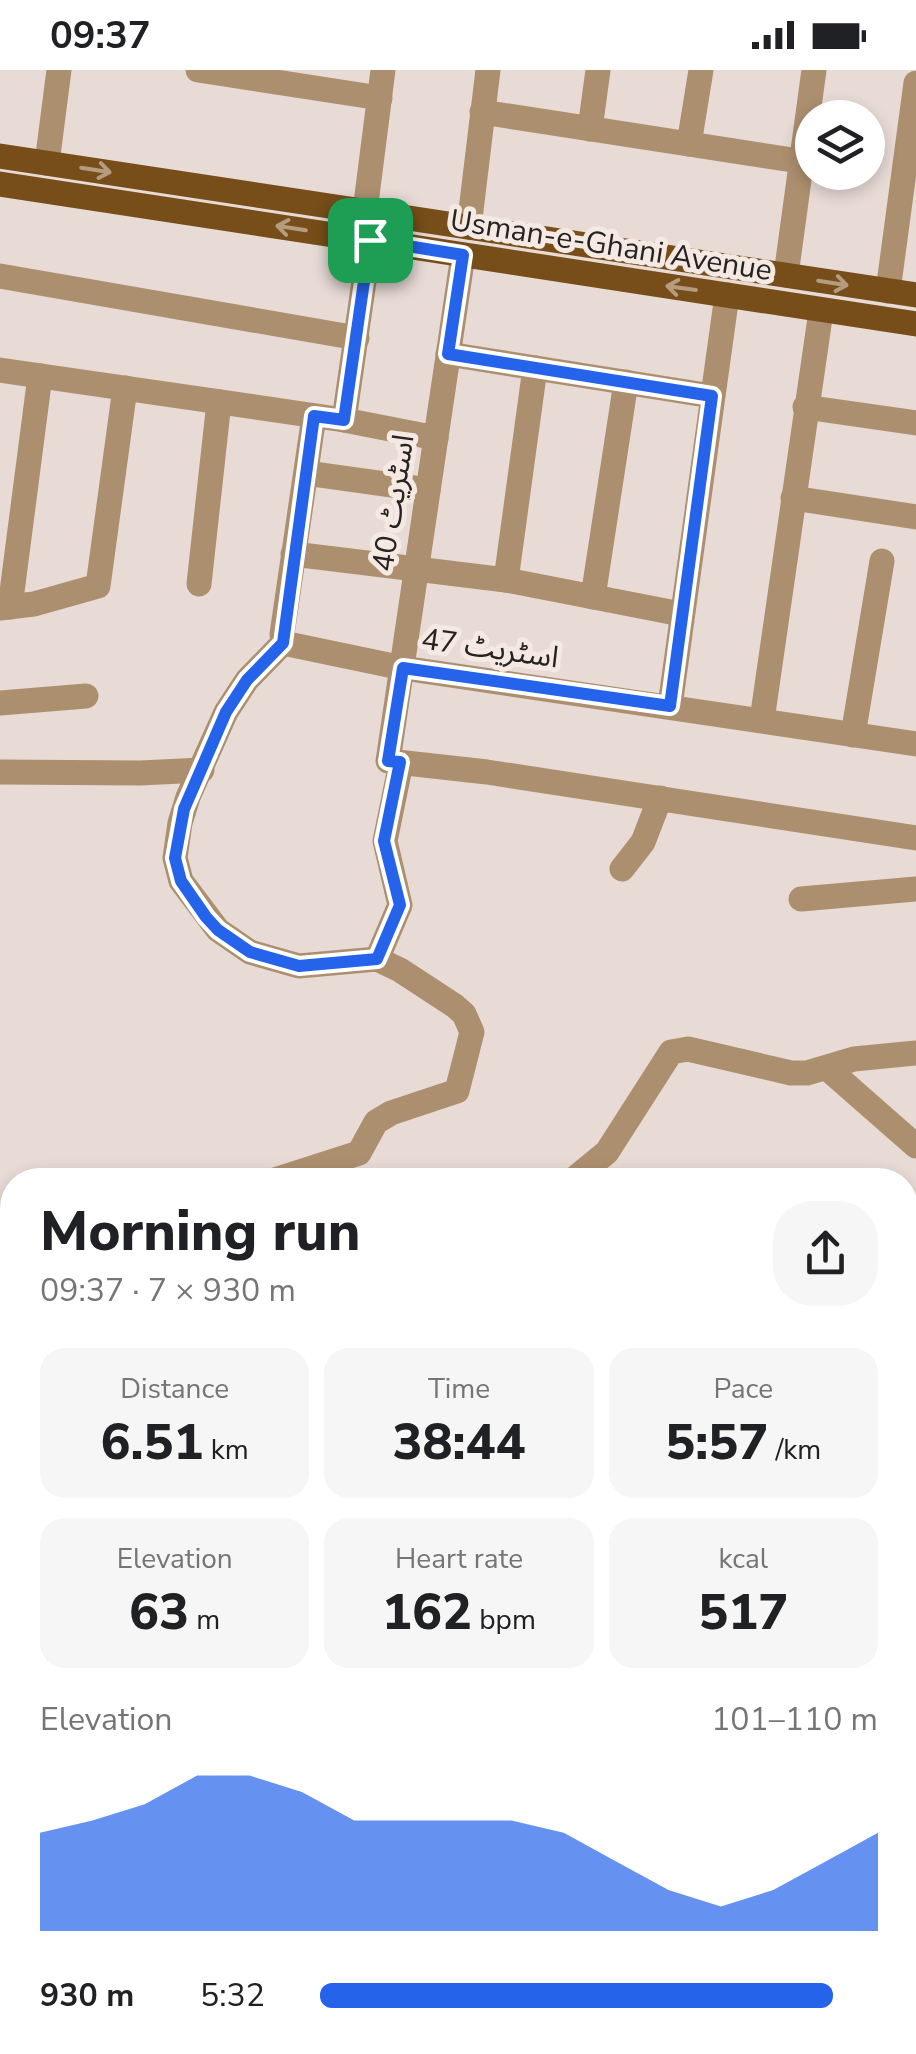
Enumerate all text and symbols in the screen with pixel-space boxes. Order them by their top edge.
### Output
text: 09:37 [50,10,151,61]
map controls [795,100,885,190]
button: layers [795,100,885,190]
one-way arrow [80,162,112,180]
pin [328,198,413,283]
street label: Usman-e-Ghani Avenue [447,200,775,291]
icon: arrive [343,213,398,268]
one-way arrow [275,219,308,237]
one-way arrow [816,274,849,292]
one-way arrow [666,278,698,296]
street label: اسٹریٹ 40 [362,432,425,575]
street label: اسٹریٹ 47 [419,619,561,678]
text: Morning run [40,1194,360,1269]
button: share [773,1201,878,1306]
text: 09:37 · 7 × 930 m [40,1269,296,1312]
text: Distance [120,1370,229,1408]
text: Time [428,1370,490,1408]
text: Pace [714,1370,773,1408]
text: 6.51 [101,1408,204,1477]
text: 38:44 [392,1408,525,1477]
text: 5:57 [665,1408,768,1477]
text: km [204,1431,249,1469]
text: /km [768,1431,821,1469]
text: Elevation [117,1540,233,1578]
text: Heart rate [395,1540,523,1578]
text: kcal [719,1540,768,1578]
text: 63 [129,1578,189,1647]
text: 162 [382,1578,472,1647]
text: 517 [698,1578,788,1647]
text: m [189,1601,220,1639]
text: bpm [472,1601,536,1639]
text: Elevation [40,1698,173,1741]
text: 101–110 m [711,1698,878,1741]
text: 930 m [40,1974,134,2017]
text: 5:32 [200,1974,265,2017]

